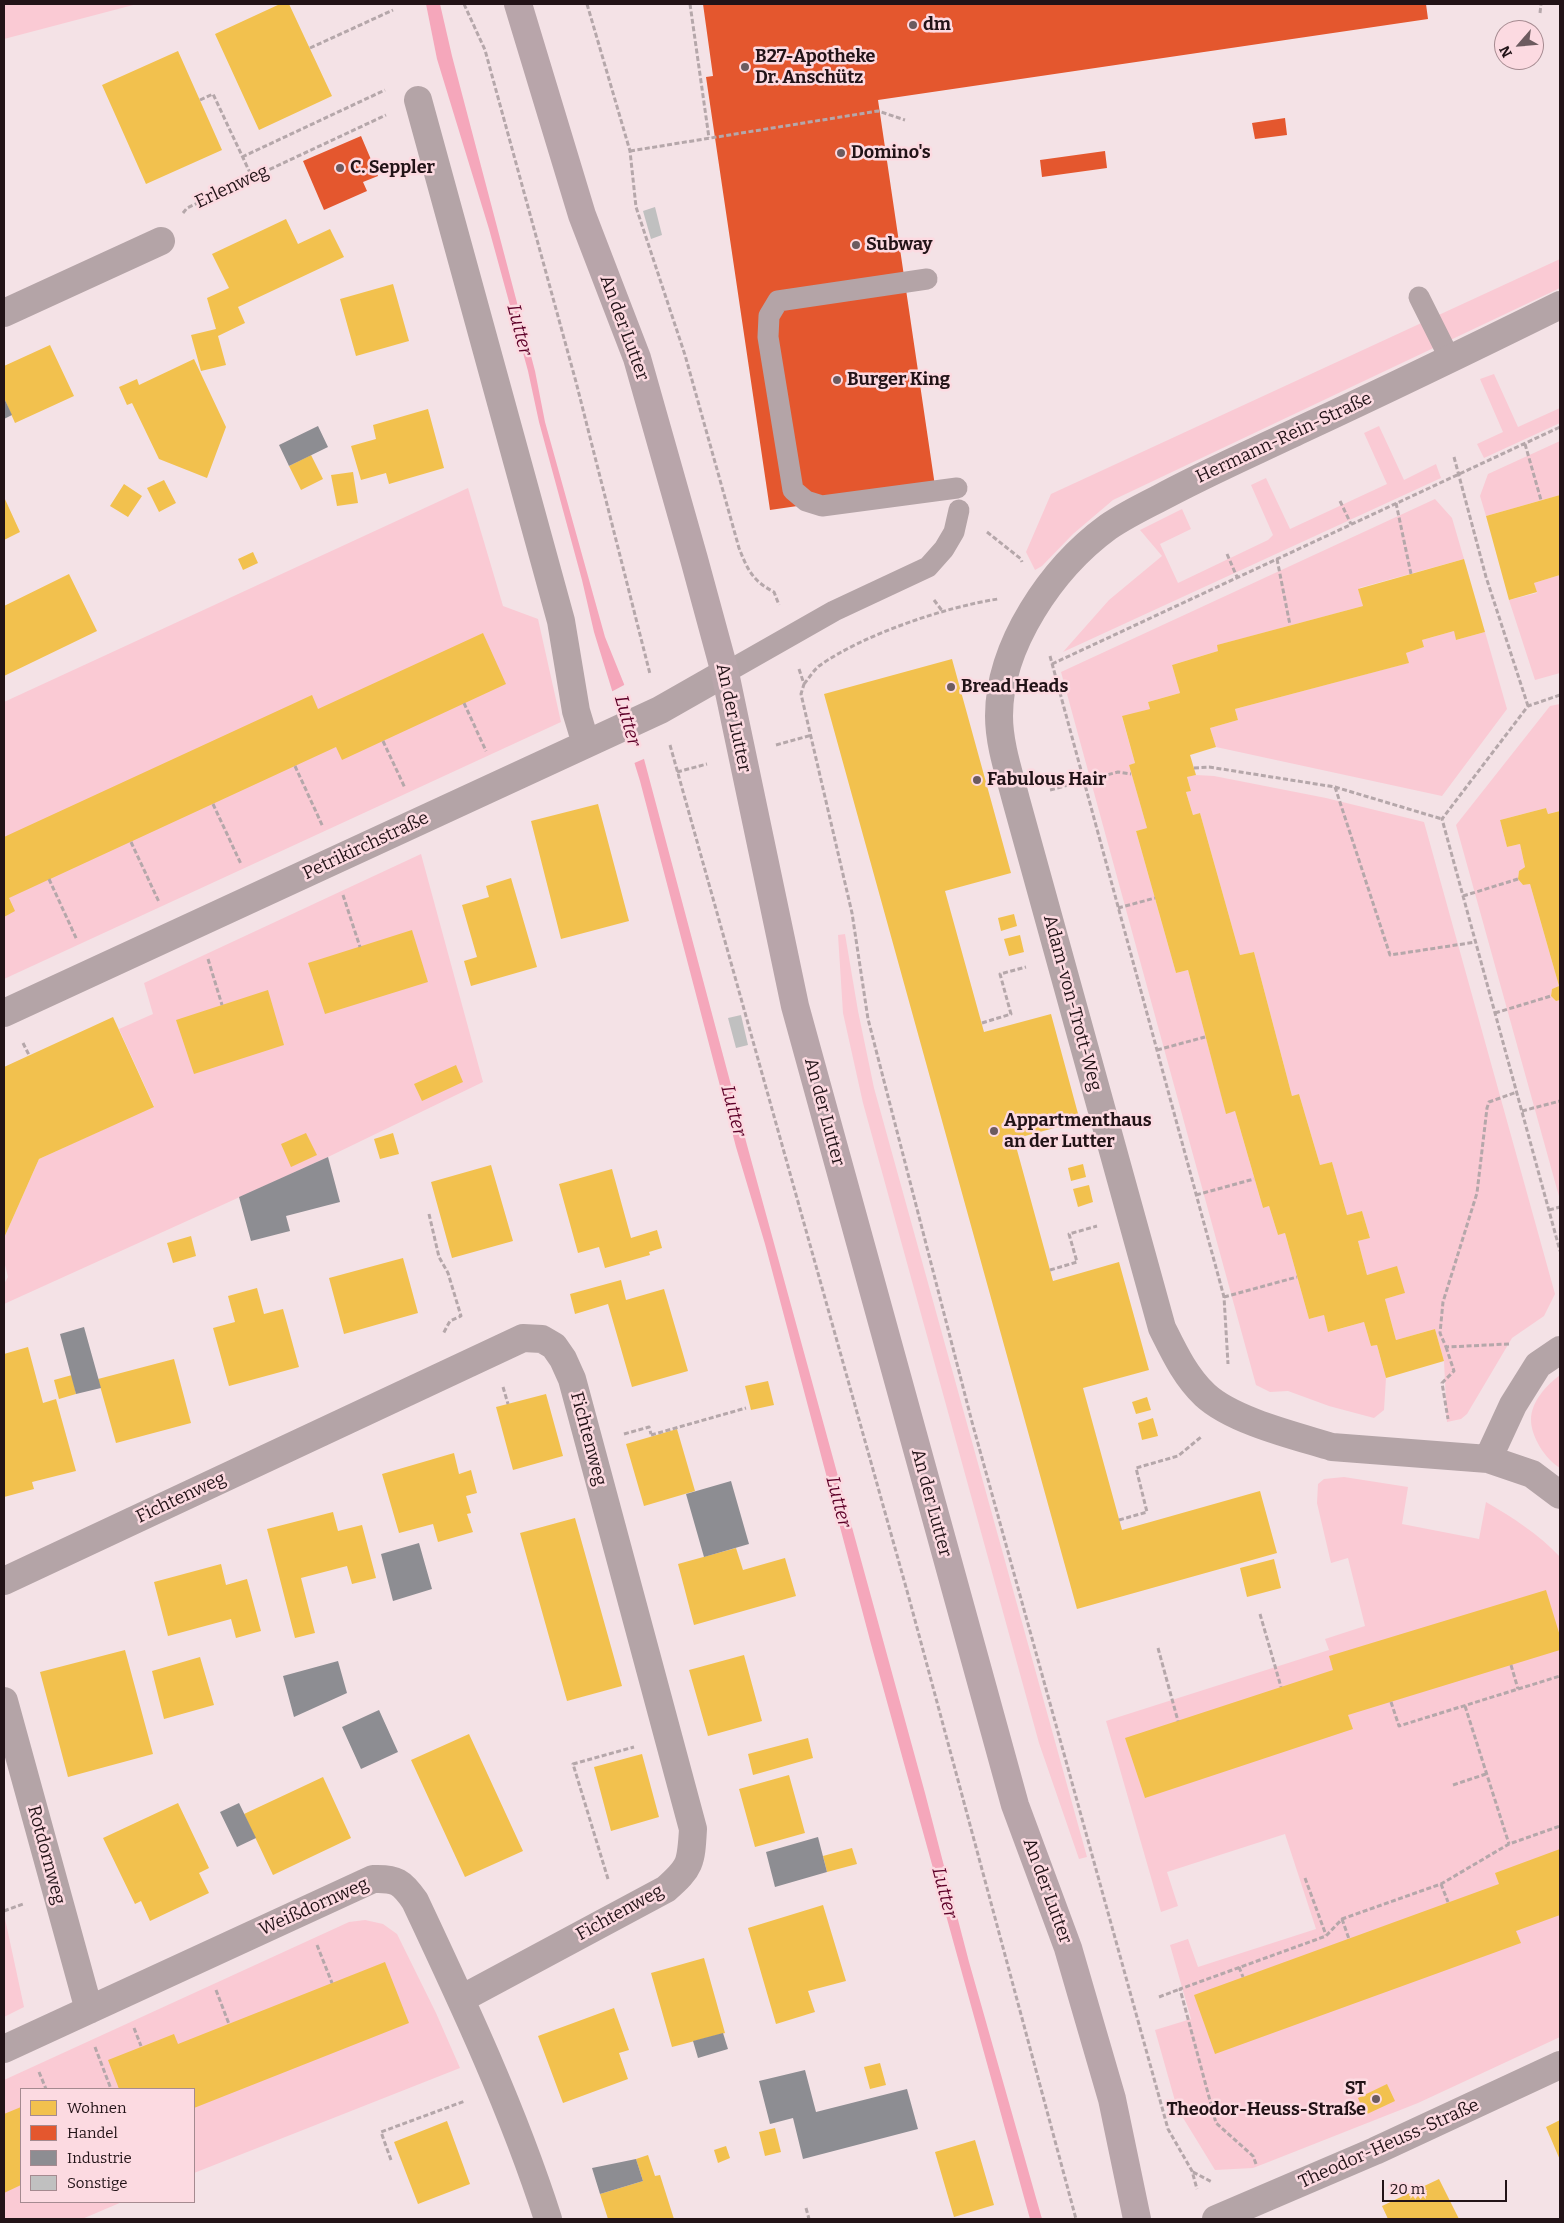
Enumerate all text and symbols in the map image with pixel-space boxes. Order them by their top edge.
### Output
place label: dm [923,14,951,36]
marker: dm [907,19,919,31]
north arrow [1494,20,1544,70]
text: N [1496,43,1516,60]
place label: B27-Apotheke Dr. Anschütz [755,46,875,88]
marker: B27-Apotheke Dr. Anschütz [739,61,751,73]
place label: Domino's [851,142,931,164]
marker: Domino's [835,147,847,159]
place label: C. Seppler [350,157,435,179]
street label: Erlenweg [192,161,272,213]
marker: C. Seppler [334,162,346,174]
place label: Subway [866,234,933,256]
marker: Subway [850,239,862,251]
street label: An der Lutter [595,272,653,384]
water label: Lutter [501,302,537,358]
place label: Burger King [847,369,950,391]
marker: Burger King [831,374,843,386]
street label: Hermann-Rein-Straße [1193,388,1375,488]
street label: An der Lutter [711,662,755,774]
place label: Bread Heads [961,676,1068,698]
marker: Bread Heads [945,681,957,693]
water label: Lutter [609,693,645,749]
place label: Fabulous Hair [987,769,1106,791]
marker: Fabulous Hair [971,774,983,786]
street label: Petrikirchstraße [300,807,432,885]
street label: Adam-von-Trott-Weg [1038,913,1106,1093]
street label: An der Lutter [799,1056,849,1168]
water label: Lutter [715,1083,751,1139]
place label: Appartmenthaus an der Lutter [1004,1110,1152,1152]
marker: Appartmenthaus an der Lutter [988,1125,1000,1137]
street label: Fichtenweg [565,1390,611,1488]
street label: An der Lutter [906,1447,956,1559]
street label: Fichtenweg [133,1468,229,1528]
water label: Lutter [820,1474,856,1530]
street label: Rotdornweg [22,1803,70,1907]
street label: An der Lutter [1018,1835,1076,1947]
water label: Lutter [926,1865,962,1921]
street label: Weißdornweg [256,1873,372,1941]
street label: Fichtenweg [573,1880,667,1946]
place label: ST Theodor-Heuss-Straße [1166,2078,1366,2120]
legend [20,2088,195,2203]
marker: ST Theodor-Heuss-Straße [1370,2093,1382,2105]
street label: Theodor-Heuss-Straße [1295,2094,1483,2194]
text: Wohnen [67,2099,126,2117]
text: Handel [67,2124,118,2142]
text: Industrie [67,2149,132,2167]
scale bar [1384,2170,1509,2202]
text: Sonstige [67,2174,127,2192]
text: 20 m [1390,2180,1425,2198]

